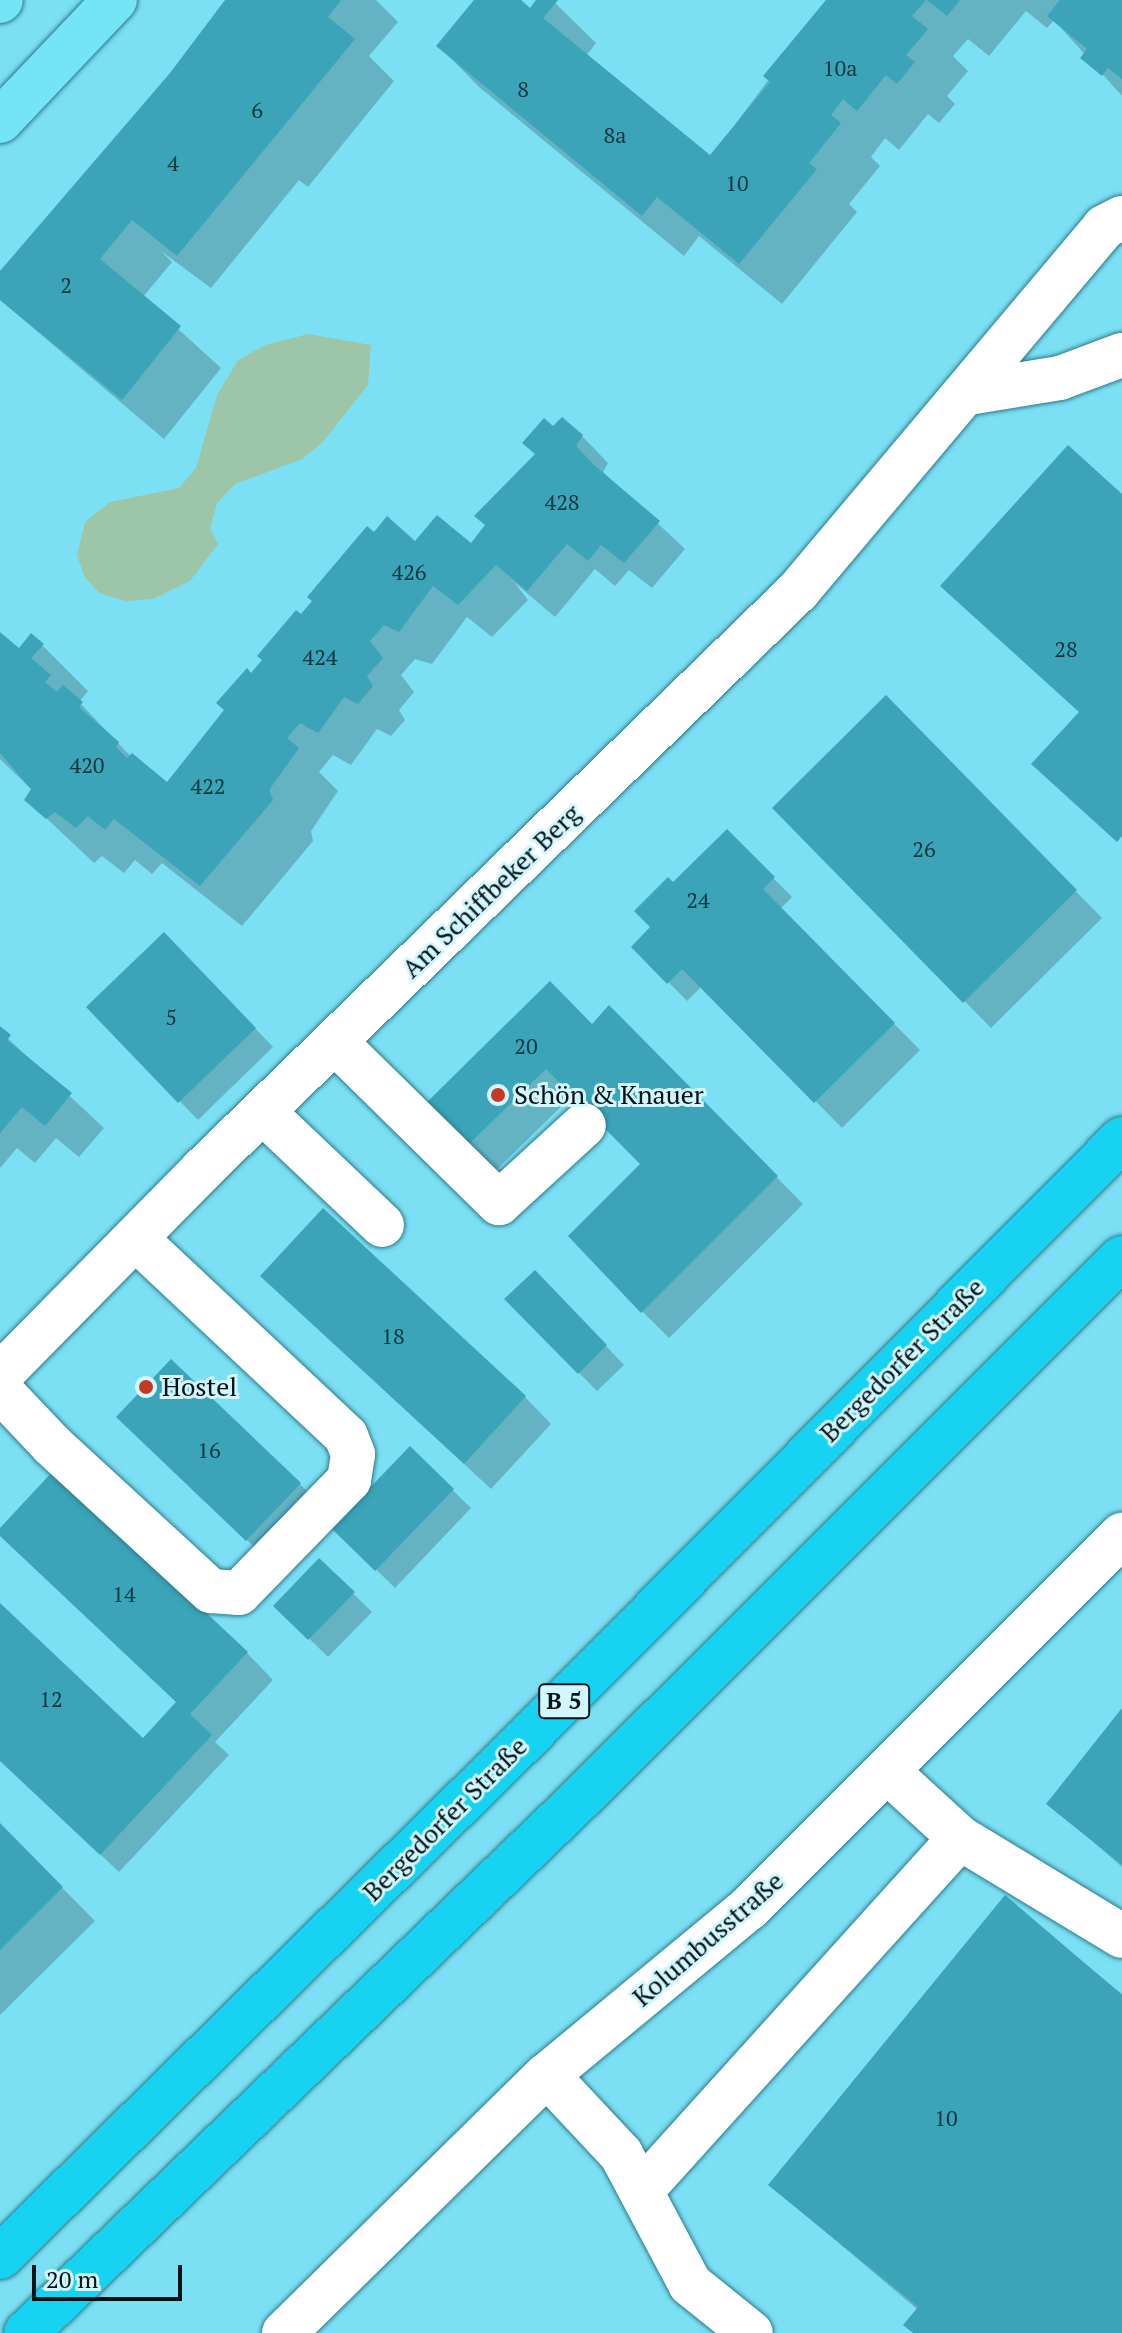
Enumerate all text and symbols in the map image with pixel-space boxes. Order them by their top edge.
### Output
house number: 10a [823,55,857,81]
house number: 8 [517,76,529,102]
house number: 6 [251,97,263,123]
house number: 8a [604,122,626,148]
house number: 4 [167,150,179,176]
house number: 10 [725,170,749,196]
house number: 2 [60,272,72,298]
house number: 428 [544,489,580,515]
house number: 426 [391,559,427,585]
house number: 28 [1054,636,1078,662]
house number: 424 [302,644,338,670]
house number: 420 [69,752,105,778]
house number: 422 [190,773,226,799]
street label: Am Schiffbeker Berg [395,798,587,984]
house number: 26 [912,836,936,862]
house number: 24 [686,887,710,913]
house number: 5 [165,1004,177,1030]
house number: 20 [514,1033,538,1059]
place label: Schön & Knauer [514,1079,704,1111]
marker: Schön & Knauer [489,1086,507,1104]
street label: Bergedorfer Straße [814,1272,990,1448]
house number: 18 [381,1323,405,1349]
place label: Hostel [162,1371,237,1403]
marker: Hostel [137,1378,155,1396]
house number: 16 [197,1437,221,1463]
house number: 14 [112,1581,136,1607]
road number: B 5 [538,1681,590,1721]
house number: 12 [39,1686,63,1712]
street label: Bergedorfer Straße [357,1731,533,1907]
street label: Kolumbusstraße [626,1865,790,2013]
house number: 10 [934,2105,958,2131]
scale bar [36,2249,186,2299]
text: 20 m [46,2263,98,2295]

